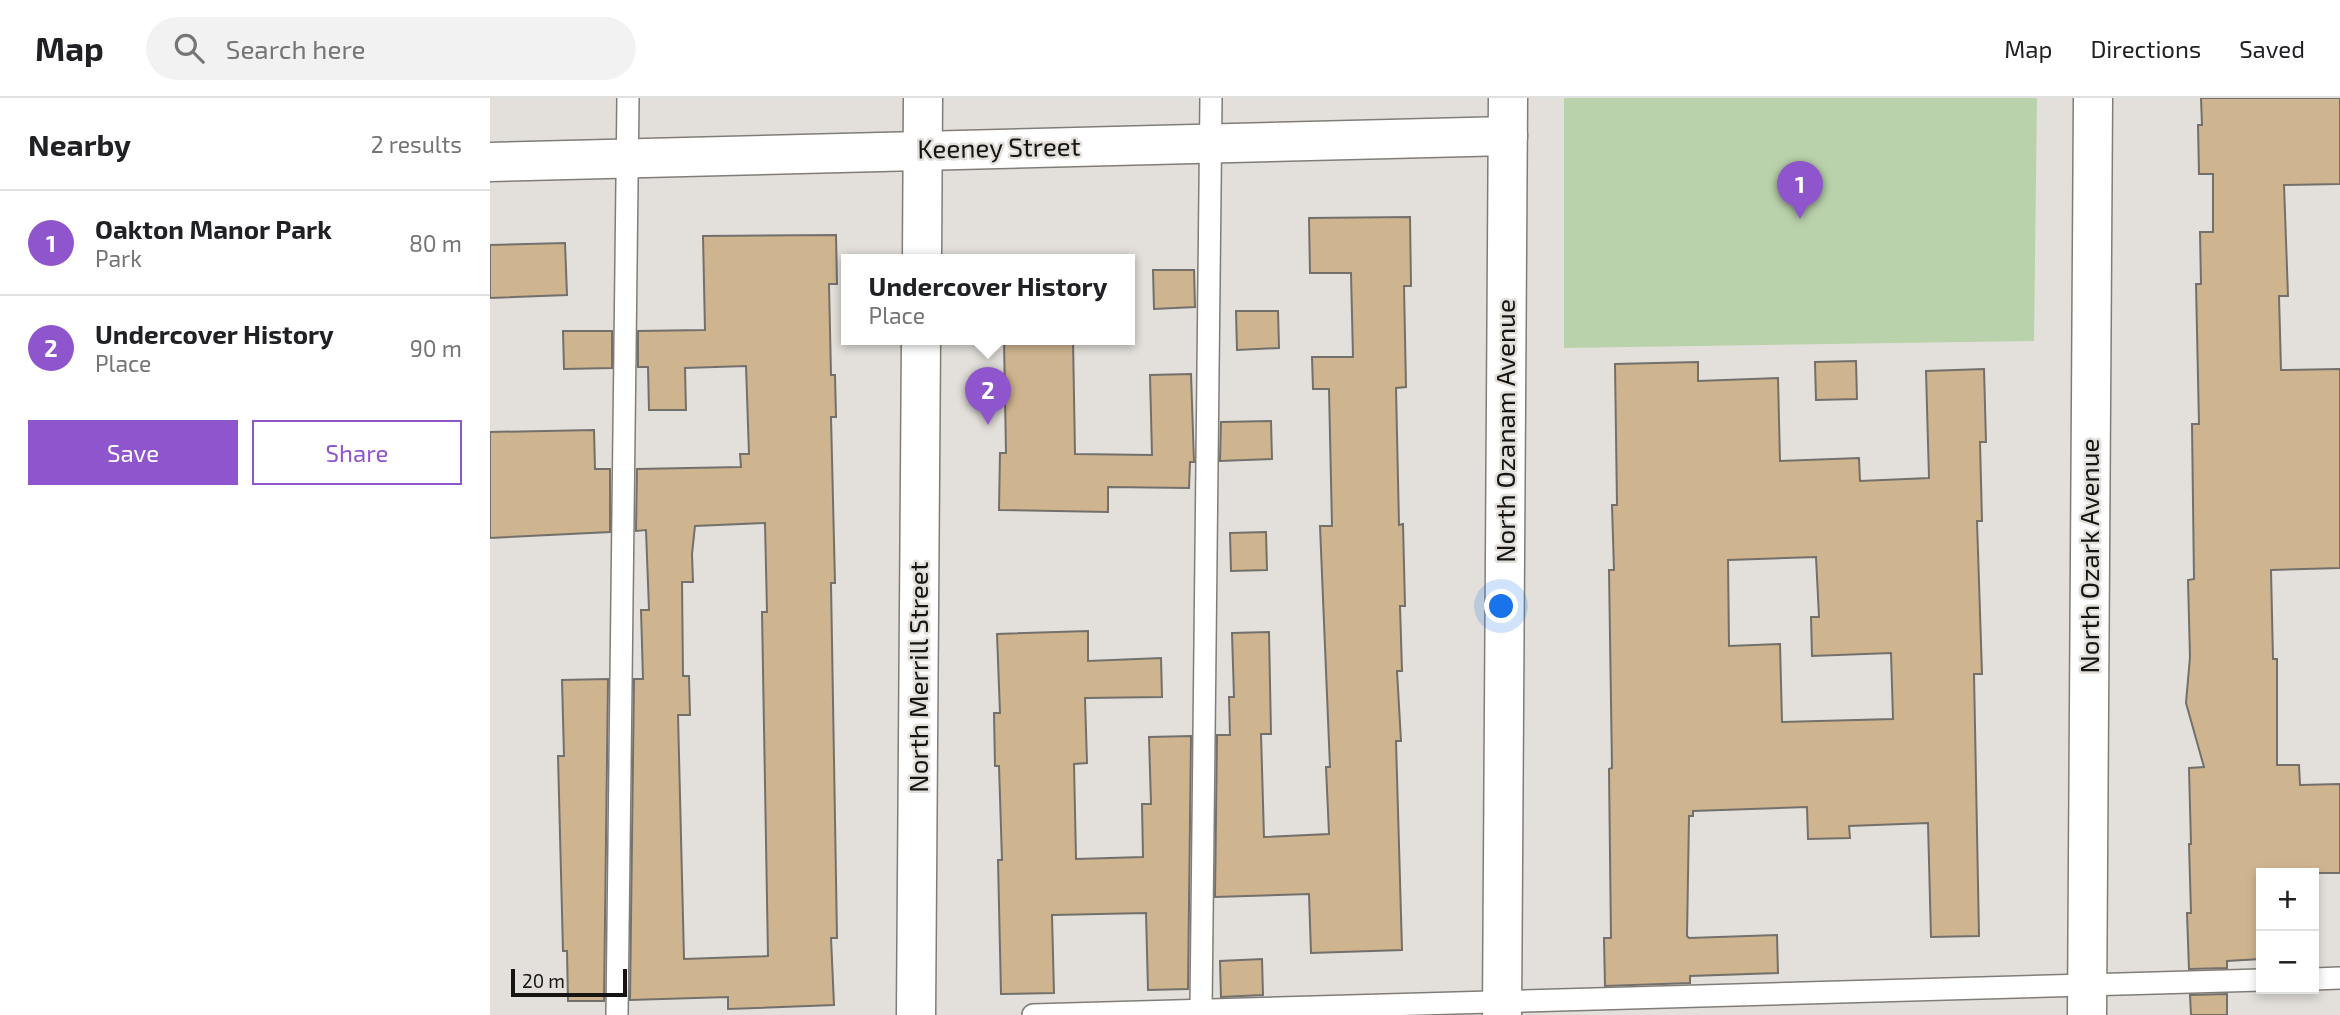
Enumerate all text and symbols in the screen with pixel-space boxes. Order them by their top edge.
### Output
search box [146,17,636,80]
text: Map [35,28,104,68]
icon: search [170,29,208,67]
text: Search here [226,33,365,64]
text: Map [2004,34,2052,63]
text: Directions [2090,34,2201,63]
text: Saved [2239,34,2305,63]
text: Nearby [28,126,131,162]
text: 2 results [371,130,462,158]
street label: Keeney Street [917,130,1081,163]
pin: 1 [1777,161,1823,219]
text: Oakton Manor Park [95,213,332,244]
text: 1 [46,229,56,257]
text: 80 m [409,229,462,257]
text: Park [95,244,142,272]
popup [841,254,1135,345]
text: Undercover History [869,270,1107,301]
street label: North Ozanam Avenue [1489,299,1520,563]
text: Place [869,301,925,329]
text: Undercover History [95,318,334,349]
text: 2 [44,334,58,362]
text: 90 m [410,334,462,362]
text: Place [95,349,151,377]
pin: 2 [965,367,1011,425]
button: Save [28,420,238,485]
button: Share [252,420,462,485]
street label: North Ozark Avenue [2073,439,2104,673]
street label: North Merrill Street [902,561,933,793]
your location [1484,589,1518,623]
map controls [2256,868,2319,994]
button: + [2256,868,2319,931]
button: − [2256,931,2319,994]
scale bar [511,966,626,998]
text: 20 m [522,969,565,992]

